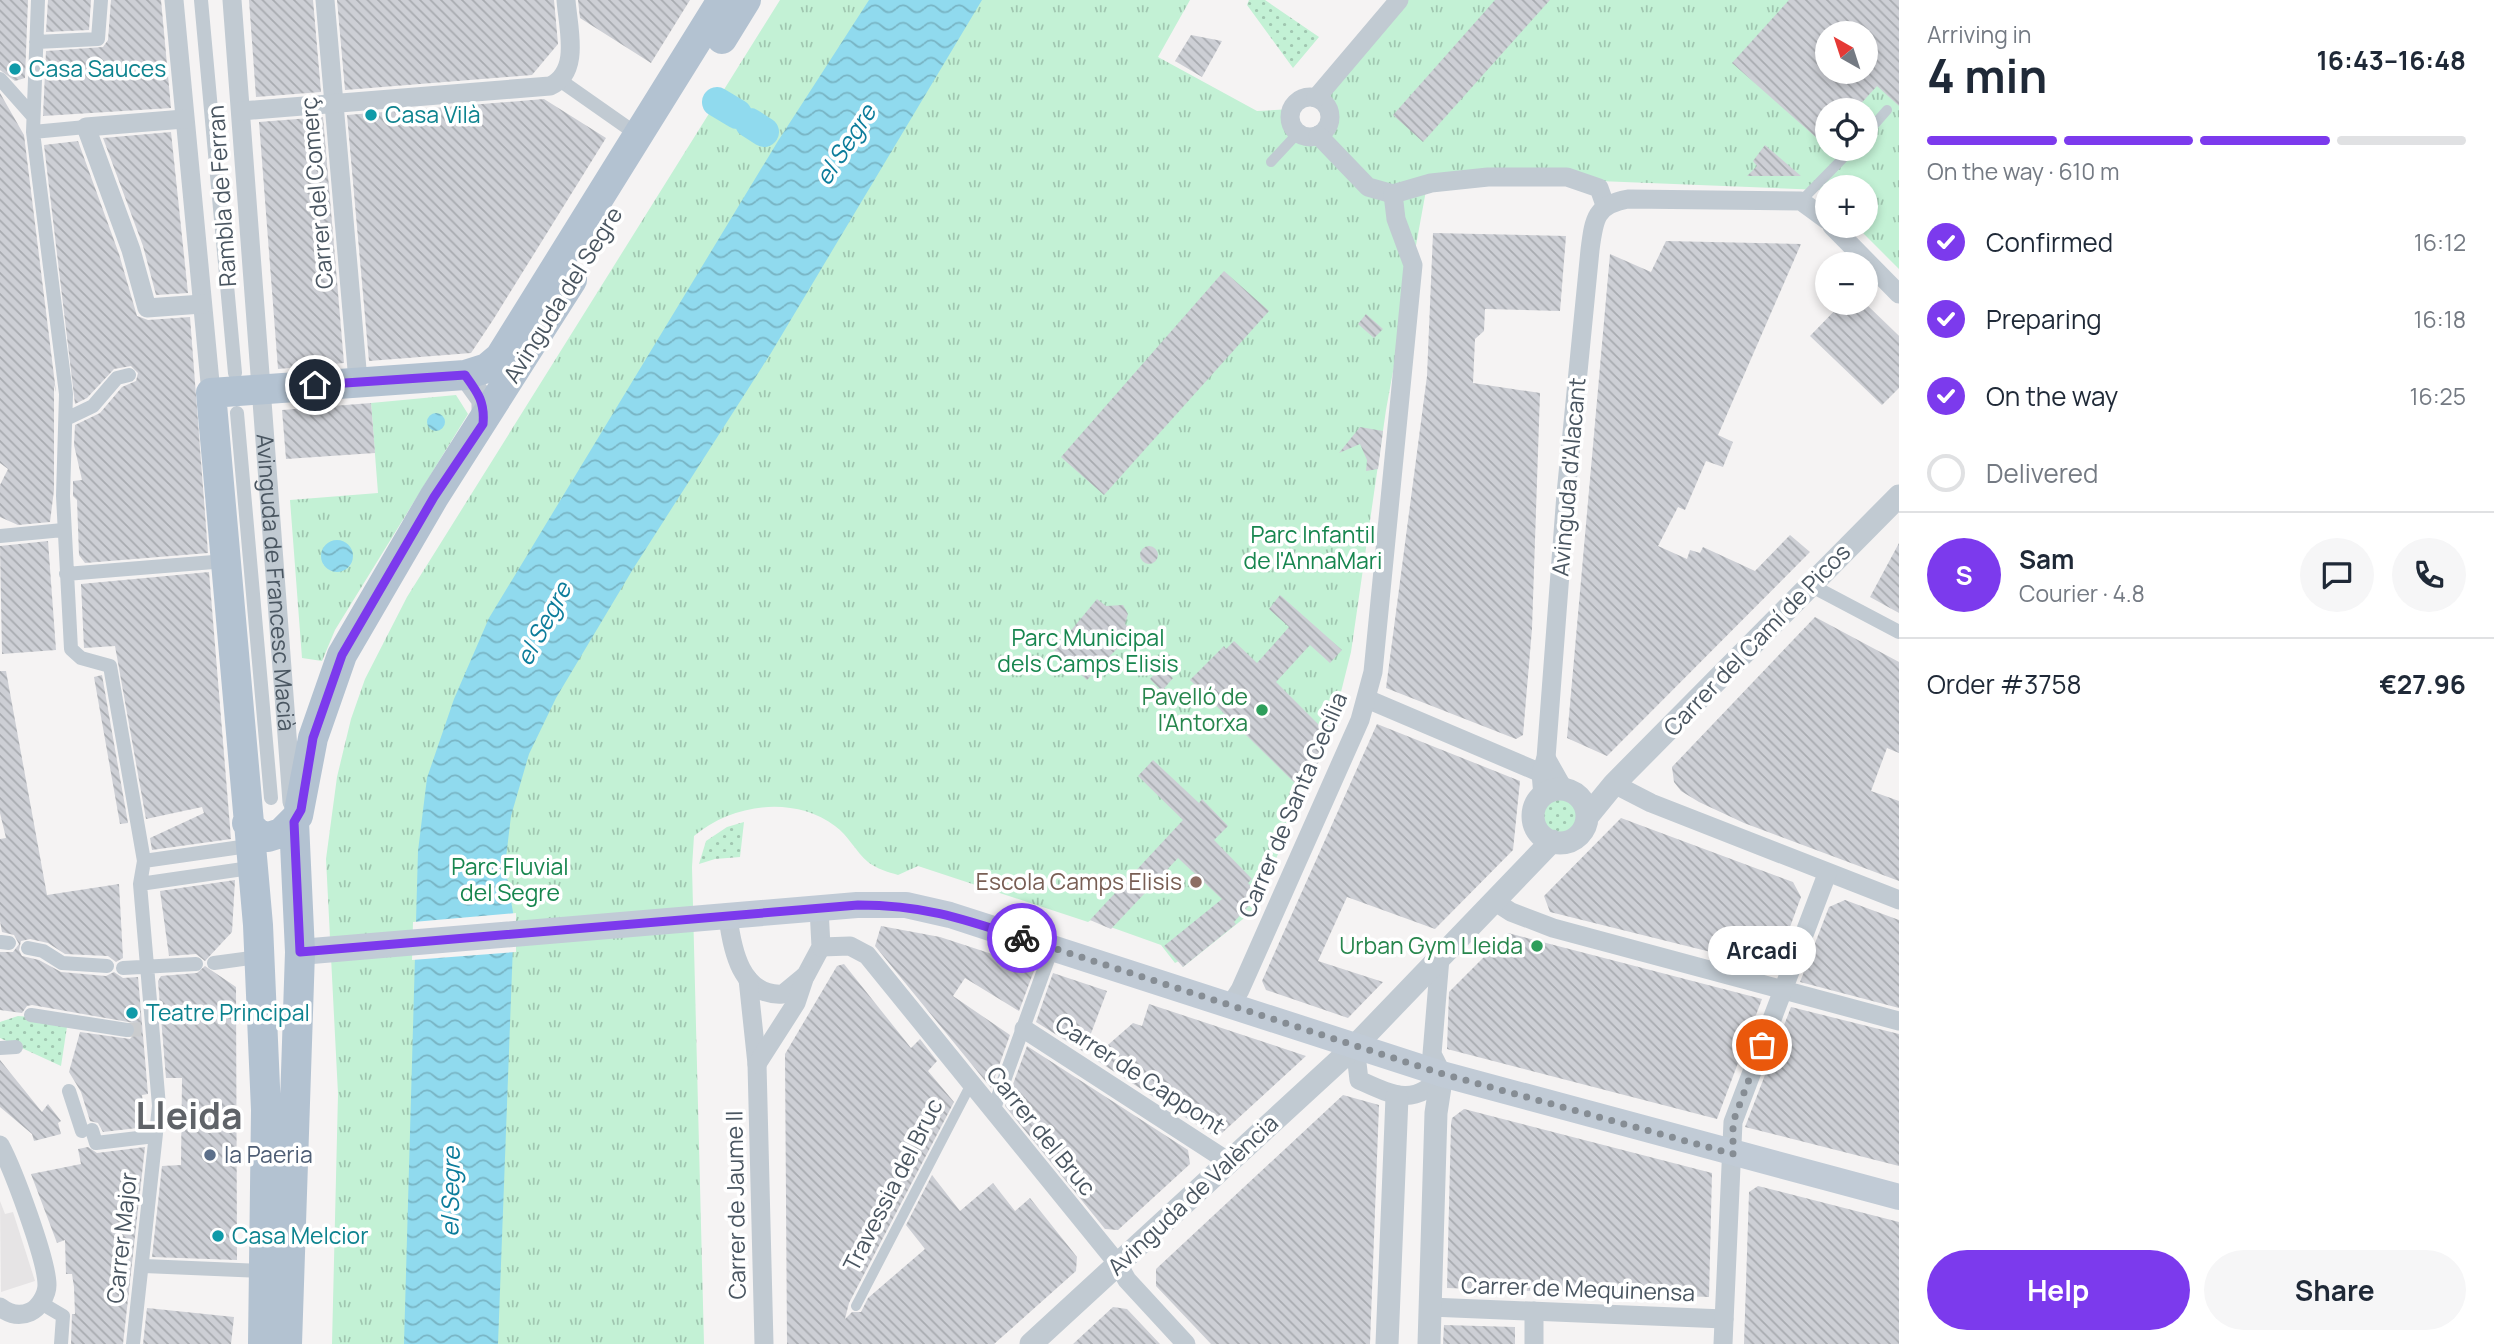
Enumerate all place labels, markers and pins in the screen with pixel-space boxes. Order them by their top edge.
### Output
place label: Casa Sauces [29,52,166,84]
marker: Casa Sauces [7,61,23,77]
place label: Casa Vilà [385,98,481,130]
marker: Casa Vilà [363,107,379,123]
pin [285,355,345,415]
place label: Pavelló de l'Antorxa [1142,680,1248,738]
marker: Pavelló de l'Antorxa [1254,702,1270,718]
place label: Escola Camps Elisis [976,865,1182,897]
marker: Escola Camps Elisis [1188,874,1204,890]
callout: Arcadi [1708,926,1816,975]
place label: Urban Gym Lleida [1339,929,1523,961]
marker: Urban Gym Lleida [1529,938,1545,954]
place label: Teatre Principal [146,996,310,1028]
marker: Teatre Principal [124,1005,140,1021]
pin [1732,1015,1792,1075]
place label: la Paeria [224,1138,313,1170]
marker: la Paeria [202,1147,218,1163]
place label: Casa Melcior [232,1219,368,1251]
marker: Casa Melcior [210,1228,226,1244]

